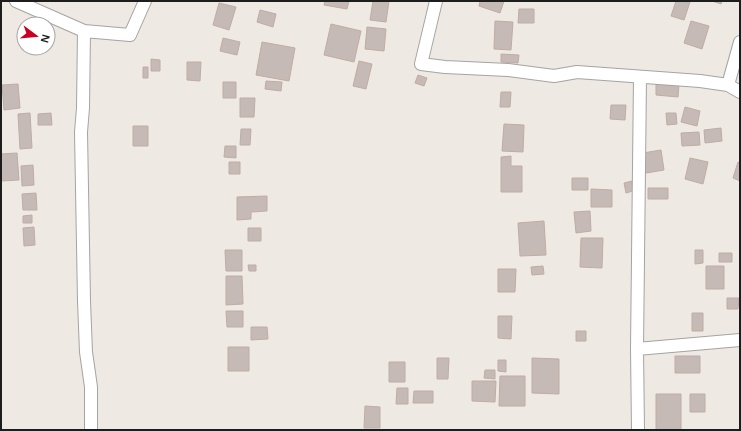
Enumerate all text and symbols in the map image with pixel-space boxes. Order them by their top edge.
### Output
north arrow [16,16,56,56]
text: N [39,33,52,44]

